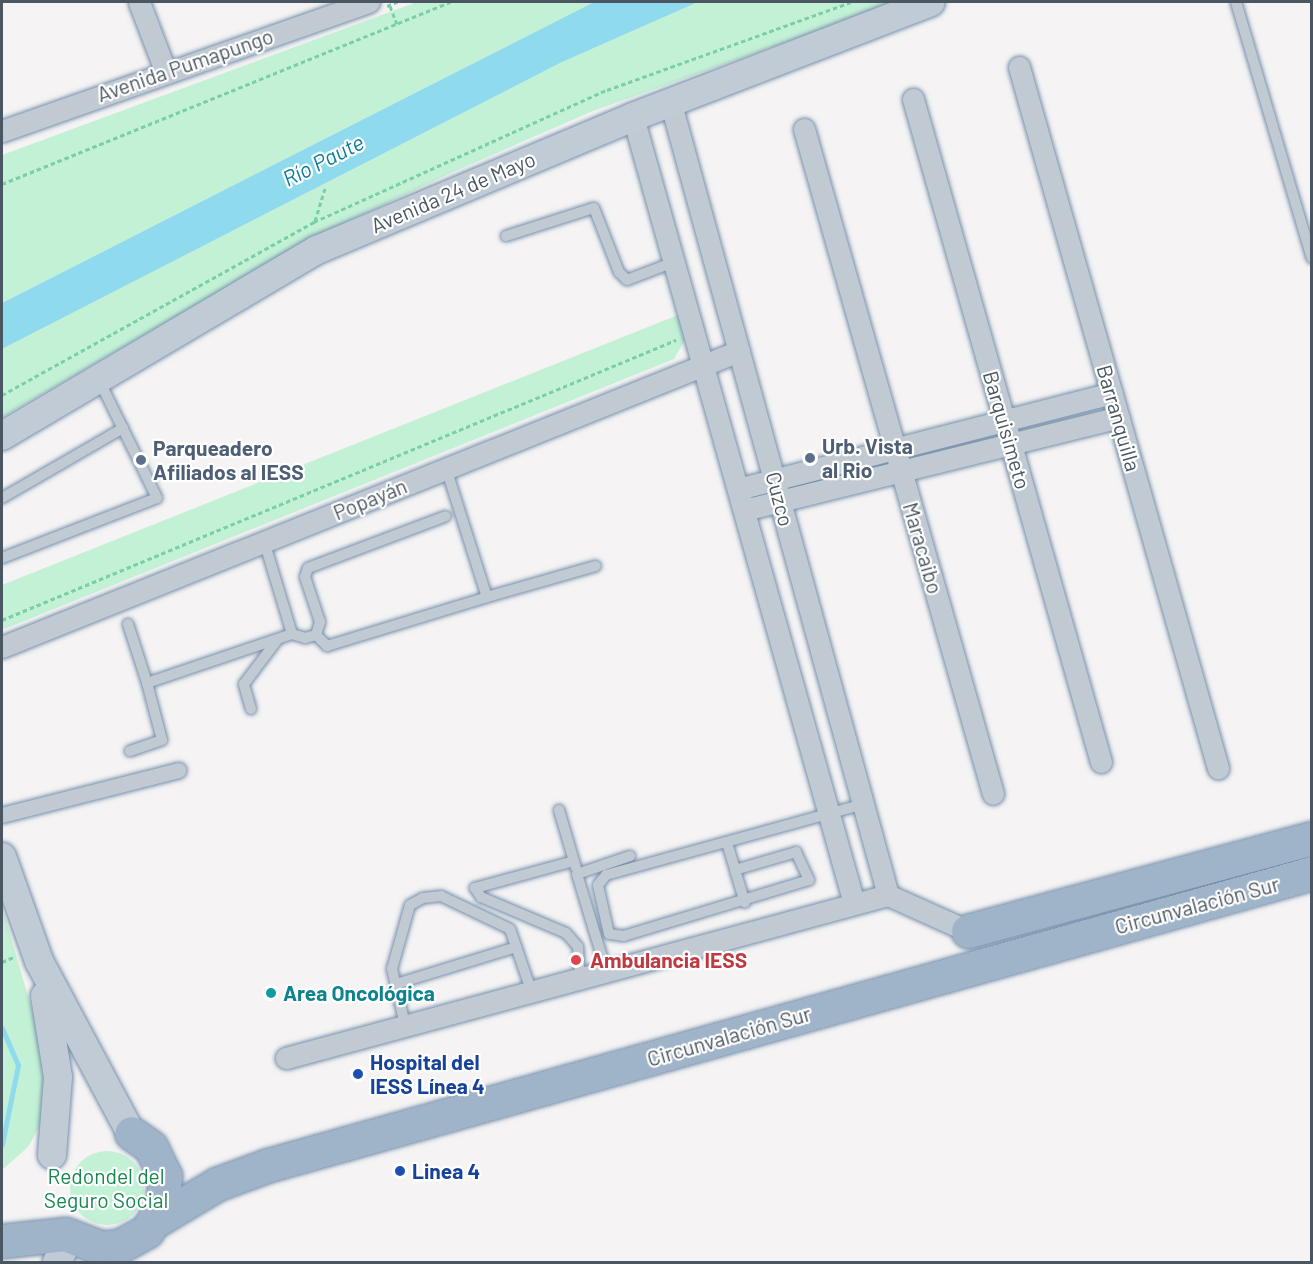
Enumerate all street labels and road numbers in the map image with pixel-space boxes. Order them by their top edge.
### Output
street label: Avenida Pumapungo [94,23,276,107]
street label: Avenida 24 de Mayo [367,146,539,238]
street label: Barranquilla [1092,362,1146,474]
street label: Barquisimeto [978,368,1036,492]
street label: Cuzco [761,469,799,529]
street label: Popayán [330,473,410,525]
street label: Maracaibo [898,499,948,597]
street label: Circunvalación Sur [1112,871,1282,939]
street label: Circunvalación Sur [644,1001,814,1071]

